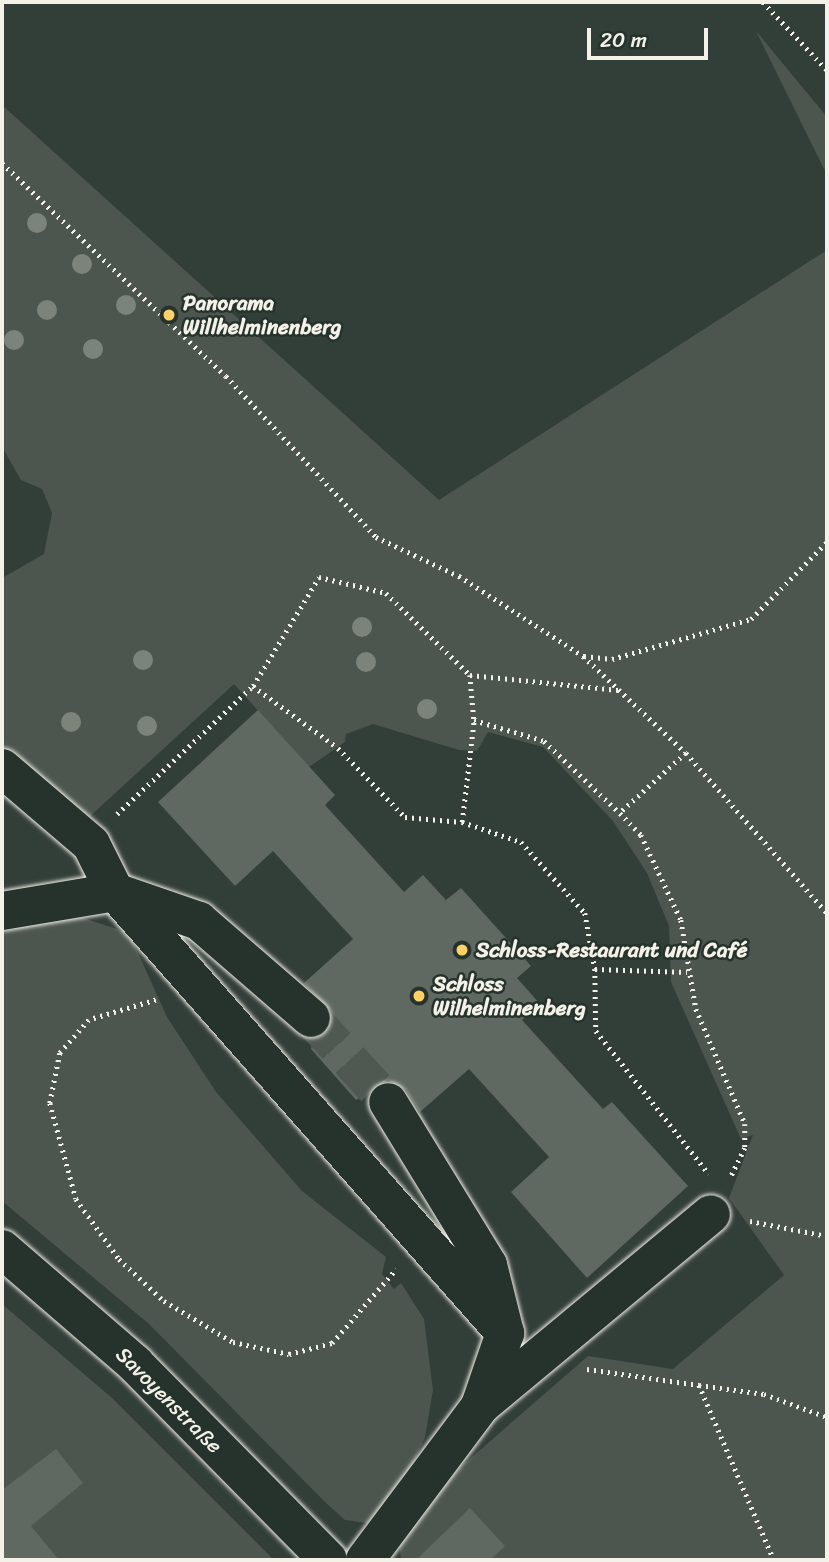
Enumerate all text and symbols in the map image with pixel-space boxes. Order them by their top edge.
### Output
scale bar [591,14,712,58]
text: 20 m [600,21,647,59]
place label: Panorama Willhelminenberg [183,290,341,340]
marker: Panorama Willhelminenberg [161,307,177,323]
place label: Schloss-Restaurant und Café [476,937,748,963]
marker: Schloss-Restaurant und Café [454,942,470,958]
place label: Schloss Wilhelminenberg [433,971,586,1021]
marker: Schloss Wilhelminenberg [411,988,427,1004]
street label: Savoyenstraße [111,1342,227,1458]

